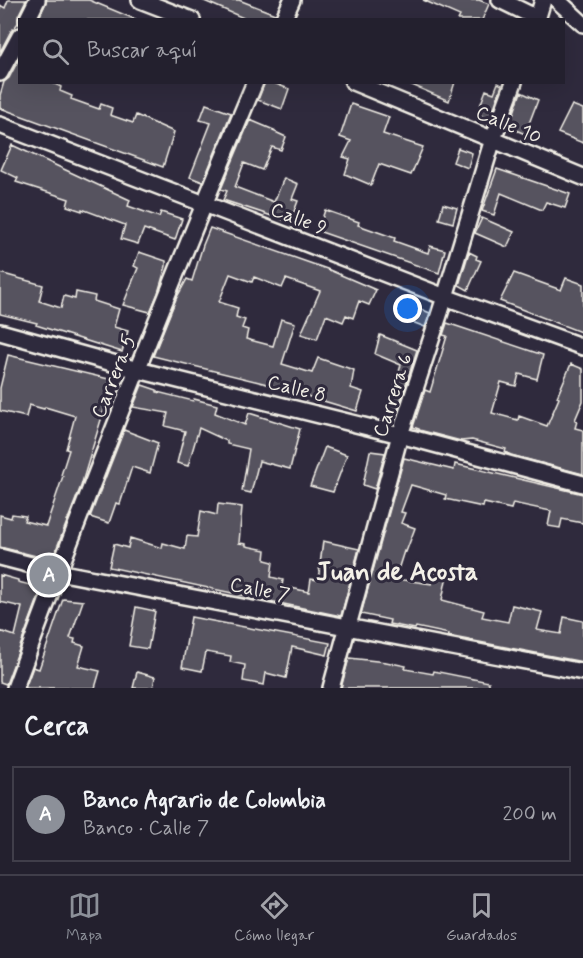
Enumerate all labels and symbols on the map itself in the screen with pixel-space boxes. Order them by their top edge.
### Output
street label: Calle 10 [471,100,545,151]
street label: Calle 9 [266,196,331,242]
your location [393,294,422,323]
street label: Carrera 5 [85,331,143,423]
street label: Carrera 6 [367,350,420,441]
street label: Calle 8 [264,369,329,410]
pin: A [29,552,68,598]
district label: Juan de Acosta [316,556,478,590]
street label: Calle 7 [227,571,292,610]

